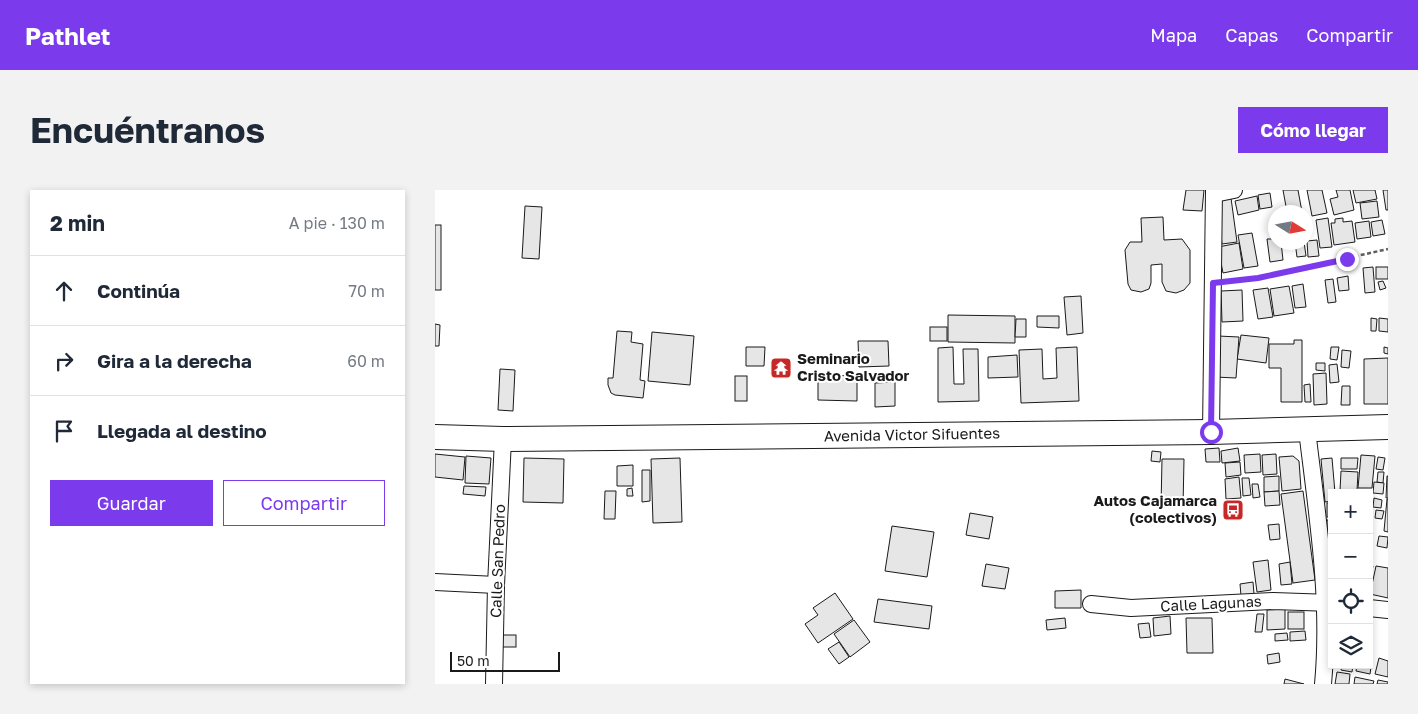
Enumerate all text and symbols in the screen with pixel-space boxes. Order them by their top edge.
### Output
text: Pathlet [25,21,110,50]
text: Mapa [1150,24,1197,46]
text: Capas [1225,24,1278,46]
text: Compartir [1306,24,1393,46]
button: Cómo llegar [1238,107,1388,153]
text: Encuéntranos [30,109,265,151]
north arrow [1268,205,1313,250]
text: 2 min [50,210,105,236]
text: A pie · 130 m [289,213,385,233]
route end [1336,248,1359,271]
icon: ahead [50,277,78,305]
text: Continúa [97,279,180,302]
text: 70 m [348,281,385,301]
icon: right [50,347,78,375]
text: Gira a la derecha [97,349,252,372]
place label: Seminario Cristo Salvador [797,349,910,384]
text: 60 m [347,351,385,371]
temple icon: Seminario Cristo Salvador [769,356,793,380]
icon: arrive [50,417,78,445]
text: Llegada al destino [97,419,267,442]
route start [1200,421,1223,444]
street label: Avenida Victor Sifuentes [824,423,1000,445]
button: Guardar [50,480,213,526]
button: Compartir [223,480,385,526]
map controls [1328,489,1373,669]
button: + [1328,489,1373,534]
place label: Autos Cajamarca (colectivos) [1094,491,1217,526]
bus stop icon: Autos Cajamarca (colectivos) [1221,498,1245,522]
street label: Calle San Pedro [486,504,508,618]
button: − [1328,534,1373,579]
button: locate [1328,579,1373,624]
street label: Calle Lagunas [1160,591,1262,615]
button: layers [1328,624,1373,669]
scale bar [450,649,560,672]
text: 50 m [457,652,490,669]

